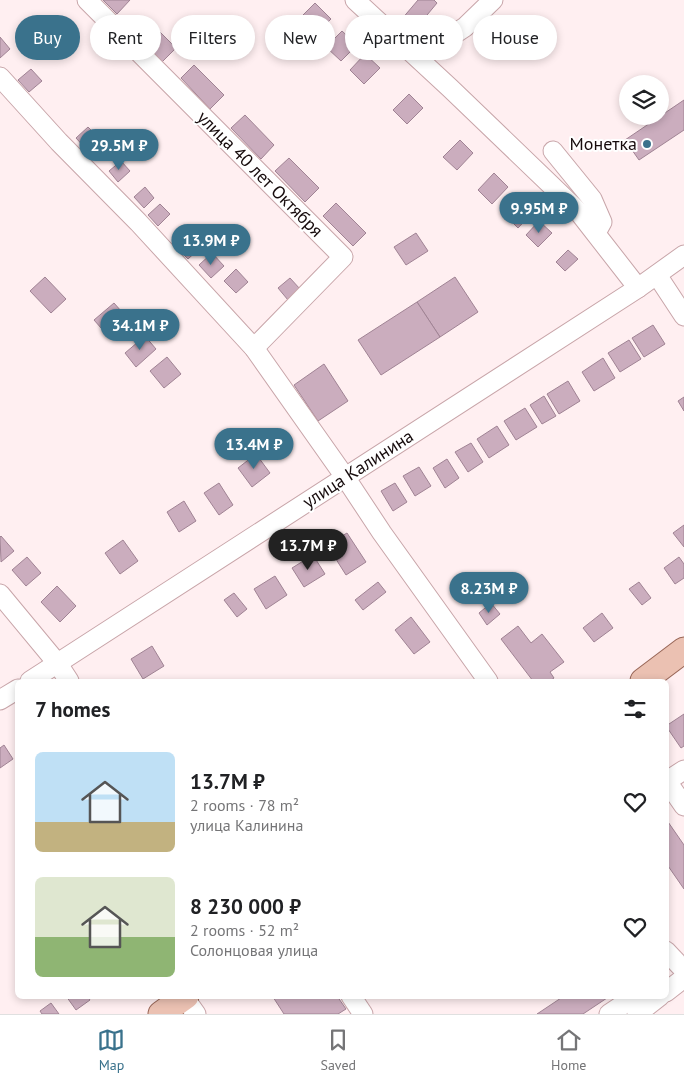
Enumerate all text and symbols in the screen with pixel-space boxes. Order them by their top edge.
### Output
chip: Buy [15,15,80,60]
chip: Rent [90,15,161,60]
chip: Filters [171,15,255,60]
chip: New [265,15,335,60]
chip: Apartment [345,15,463,60]
chip: House [473,15,557,60]
map controls [619,75,669,125]
button: layers [619,75,669,125]
street label: улица 40 лет Октября [192,106,328,242]
pin: 29.5M ₽ [73,128,165,171]
place label: Монетка [570,132,637,155]
text: 29.5M ₽ [90,135,148,155]
marker: Монетка [641,138,653,150]
pin: 9.95M ₽ [493,192,585,234]
text: 9.95M ₽ [510,198,568,218]
pin: 13.9M ₽ [165,224,257,266]
text: 13.9M ₽ [182,230,240,250]
pin: 34.1M ₽ [94,308,186,351]
text: 34.1M ₽ [111,315,169,335]
street label: улица Калинина [298,424,418,513]
pin: 13.4M ₽ [208,428,300,470]
text: 13.4M ₽ [225,434,283,454]
pin: 13.7M ₽ [262,528,354,571]
text: 13.7M ₽ [279,535,337,555]
pin: 8.23M ₽ [443,572,535,614]
text: 8.23M ₽ [460,578,518,598]
icon: filters [621,695,649,723]
text: 7 homes [35,696,110,723]
text: 13.7M ₽ [190,768,265,795]
icon: home [75,772,135,832]
icon: heart [621,788,649,816]
text: 2 rooms · 78 m² [190,795,299,815]
text: улица Калинина [190,815,303,835]
text: 8 230 000 ₽ [190,893,301,920]
icon: home [75,897,135,957]
icon: heart [621,913,649,941]
text: 2 rooms · 52 m² [190,920,299,940]
text: Солонцовая улица [190,940,318,960]
tab: Map [97,1026,125,1074]
tab: Saved [320,1026,356,1074]
tab: Home [551,1026,586,1074]

